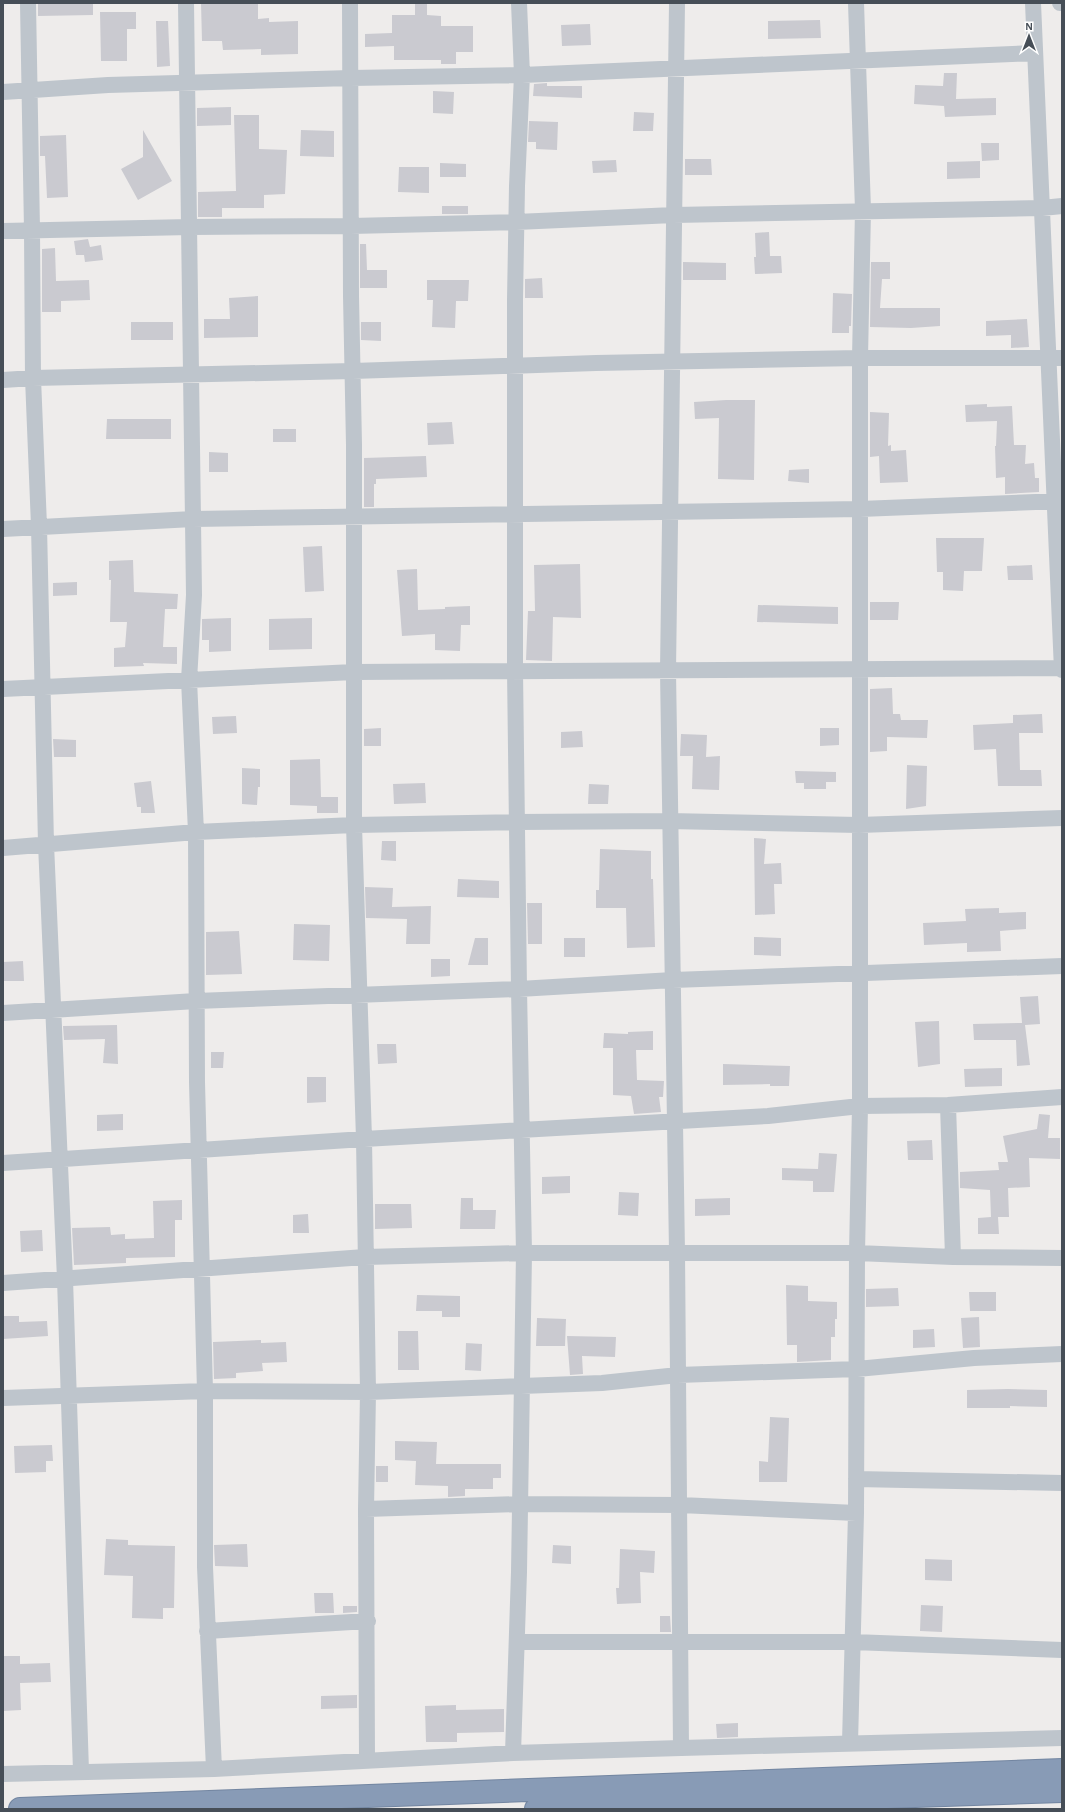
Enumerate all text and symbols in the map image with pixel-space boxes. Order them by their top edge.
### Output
north arrow [1009,16,1049,56]
text: N [1025,21,1033,32]

